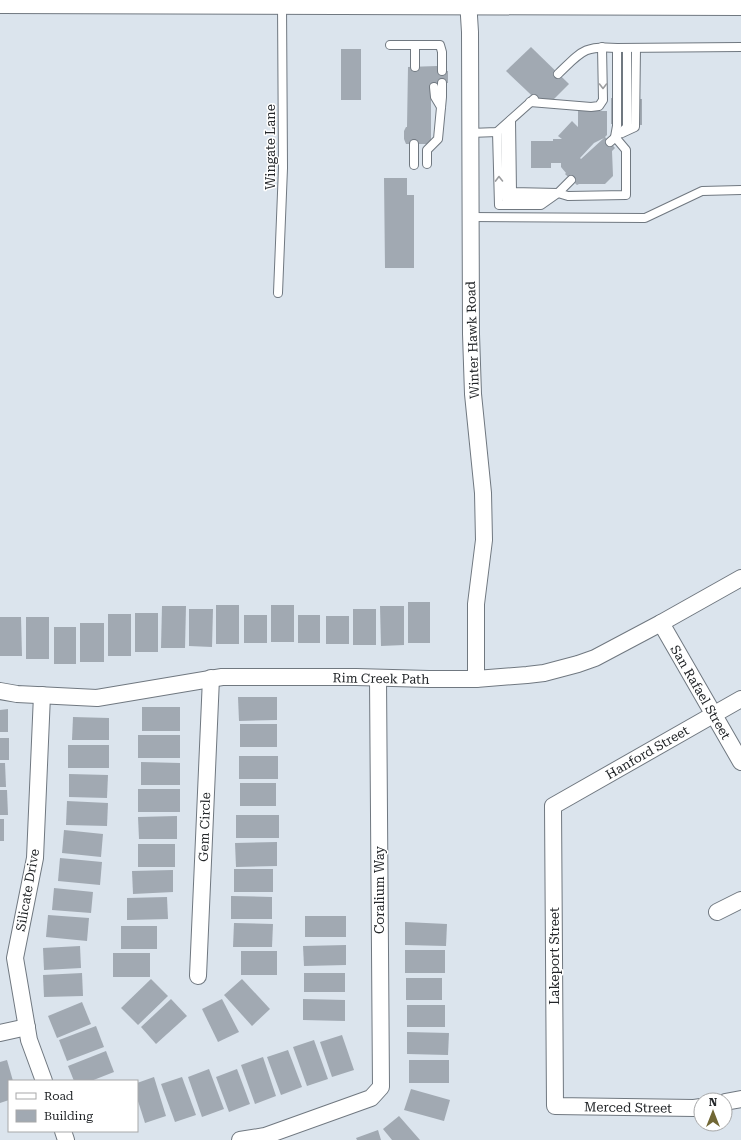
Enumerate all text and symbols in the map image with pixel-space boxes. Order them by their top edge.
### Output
one-way arrow [599,83,607,89]
street label: Wingate Lane [263,104,278,190]
one-way arrow [494,176,503,182]
street label: Winter Hawk Road [463,280,482,399]
street label: San Rafael Street [668,642,734,742]
street label: Rim Creek Path [332,670,430,687]
street label: Hanford Street [603,723,692,782]
street label: Gem Circle [196,792,213,862]
street label: Coralium Way [372,846,387,934]
street label: Silicate Drive [13,848,42,933]
street label: Lakeport Street [547,907,562,1005]
legend [8,1080,138,1132]
text: Road [44,1089,74,1103]
north arrow [693,1092,733,1132]
text: N [709,1096,718,1109]
street label: Merced Street [584,1099,672,1116]
text: Building [44,1109,93,1123]

